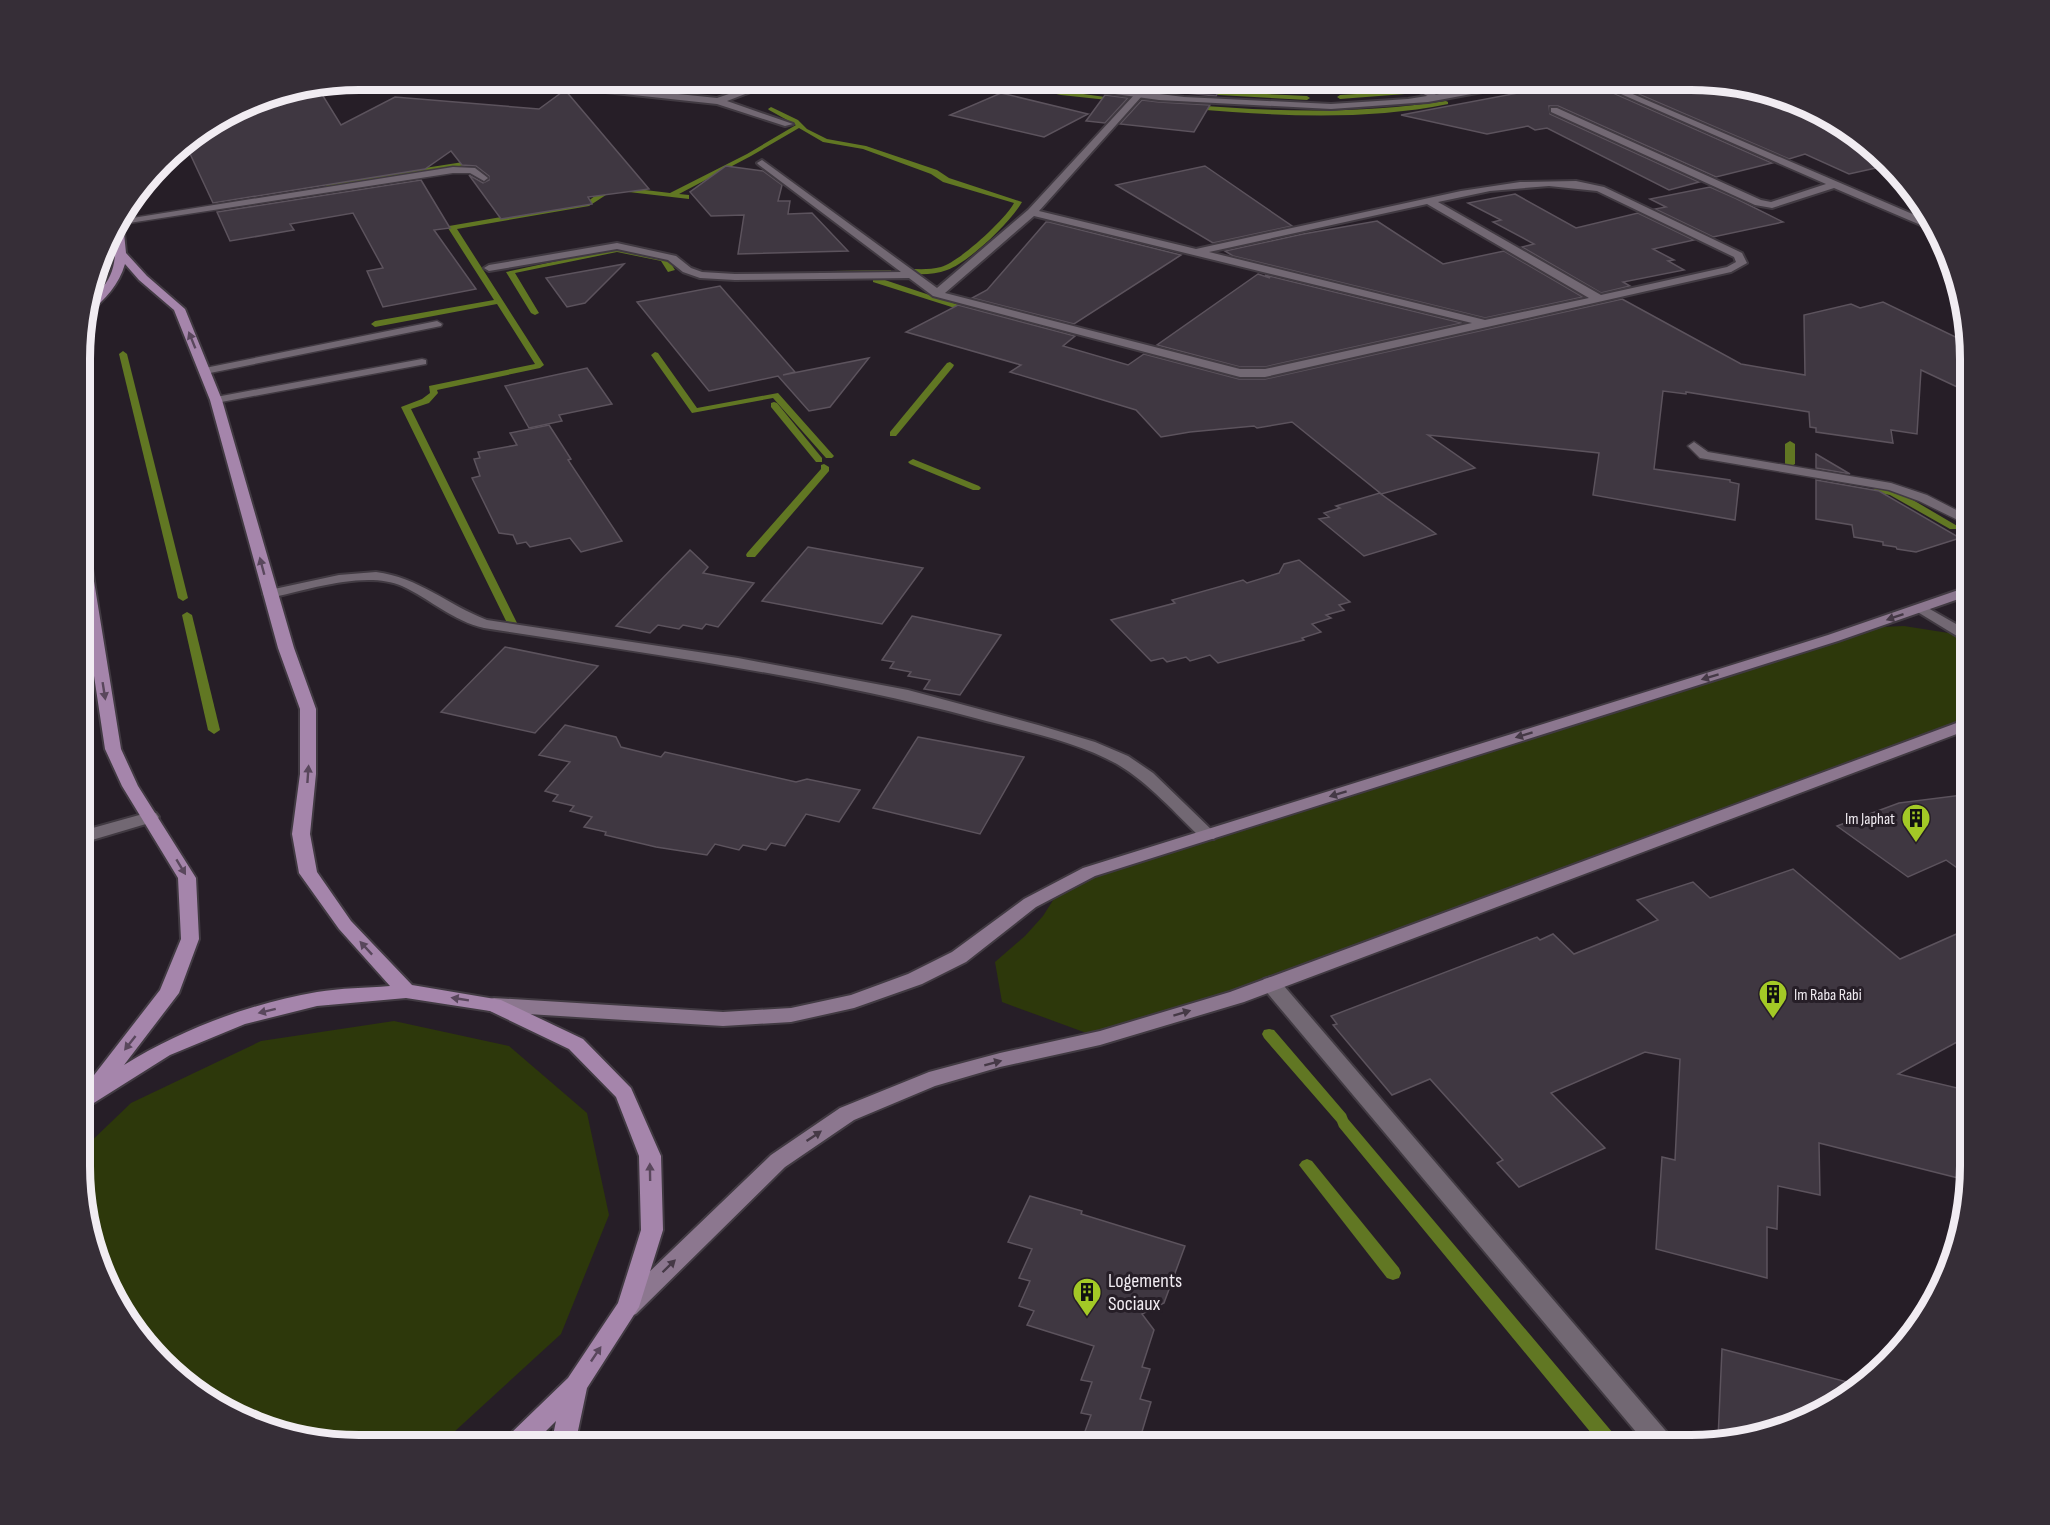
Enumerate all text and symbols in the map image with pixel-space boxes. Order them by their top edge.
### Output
one-way arrow [187,330,197,348]
one-way arrow [257,556,266,574]
one-way arrow [1886,613,1904,622]
one-way arrow [1701,673,1719,682]
one-way arrow [100,682,109,701]
one-way arrow [1515,731,1533,741]
one-way arrow [303,765,312,784]
one-way arrow [1329,790,1347,799]
building icon: Im Japhat [1900,802,1932,844]
place label: Im Japhat [1845,810,1895,829]
one-way arrow [175,859,186,875]
one-way arrow [360,941,374,955]
building icon: Im Raba Rabi [1757,978,1789,1020]
place label: Im Raba Rabi [1794,986,1862,1005]
one-way arrow [450,995,469,1004]
one-way arrow [258,1007,276,1017]
one-way arrow [1173,1008,1191,1017]
one-way arrow [124,1035,137,1051]
one-way arrow [984,1057,1002,1067]
one-way arrow [806,1131,822,1142]
one-way arrow [646,1163,655,1182]
one-way arrow [662,1260,676,1274]
place label: Logements Sociaux [1108,1269,1182,1316]
building icon: Logements Sociaux [1071,1276,1103,1318]
one-way arrow [591,1346,602,1362]

